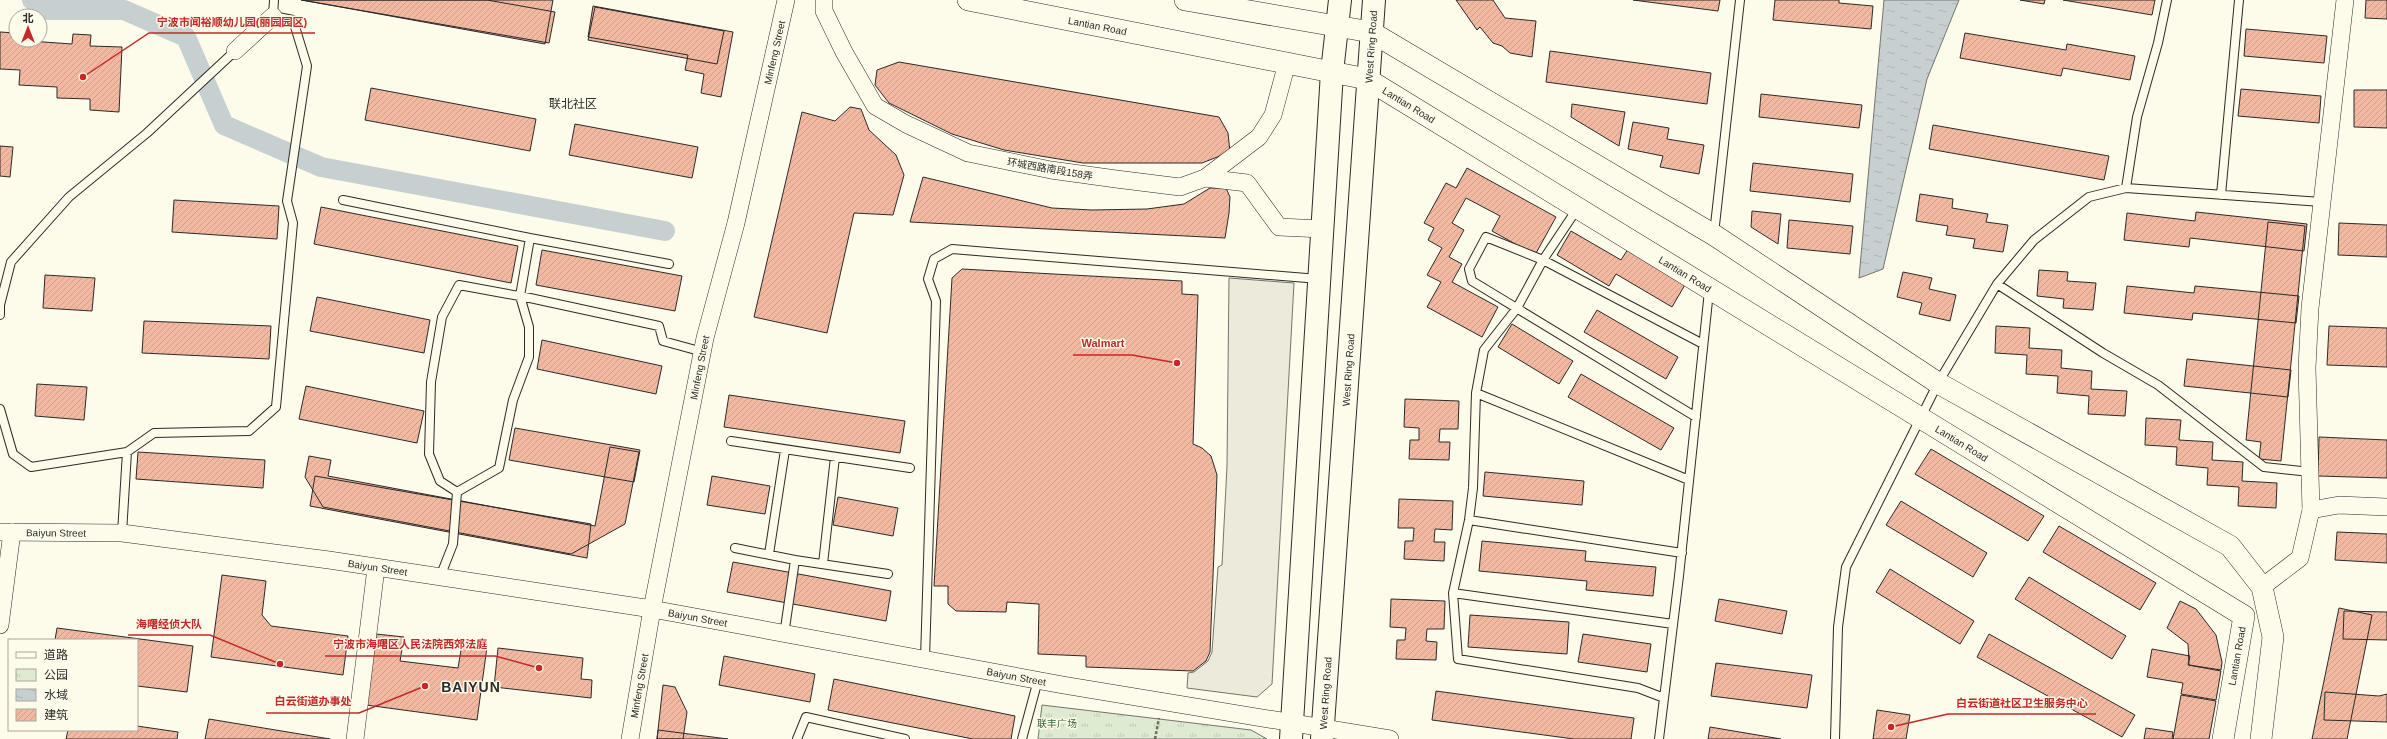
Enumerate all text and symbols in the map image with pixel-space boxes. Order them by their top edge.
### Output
north arrow [8,8,48,48]
callout: 宁波市闻裕顺幼儿园(丽园园区) [149,10,315,33]
street label: West Ring Road [1363,10,1379,83]
text: 北 [23,12,34,24]
street label: Lantian Road [1067,14,1128,37]
text: 宁波市闻裕顺幼儿园(丽园园区) [157,16,307,28]
street label: Minfeng Street [762,19,787,85]
street label: Lantian Road [1381,84,1437,125]
district label: 联北社区 [549,97,597,111]
street label: 环城西路南段158弄 [1006,156,1094,182]
street label: Lantian Road [1657,254,1714,294]
callout: Walmart [1073,332,1132,355]
street label: West Ring Road [1340,333,1356,407]
street label: Minfeng Street [688,334,711,400]
text: Walmart [1082,337,1125,349]
street label: Lantian Road [1933,423,1990,463]
street label: Baiyun Street [26,527,86,538]
street label: Baiyun Street [347,557,408,577]
street label: Baiyun Street [667,607,729,628]
callout: 海曙经侦大队 [128,612,210,635]
text: 海曙经侦大队 [136,618,202,630]
street label: Lantian Road [2226,626,2248,686]
callout: 宁波市海曙区人民法院西郊法庭 [325,633,495,656]
text: 宁波市海曙区人民法院西郊法庭 [333,638,487,650]
legend [8,639,138,731]
text: 道路 [44,648,68,662]
street label: Minfeng Street [628,653,650,719]
street label: West Ring Road [1317,656,1333,730]
street label: Baiyun Street [986,666,1047,687]
text: 公园 [44,668,68,682]
district label: BAIYUN [441,679,501,695]
text: 水域 [44,688,68,702]
callout: 白云街道办事处 [266,690,359,713]
callout: 白云街道社区卫生服务中心 [1948,691,2096,714]
text: 白云街道办事处 [275,695,352,707]
text: 白云街道社区卫生服务中心 [1956,697,2088,709]
text: 建筑 [44,708,68,722]
park label: 联丰广场 [1037,718,1077,729]

